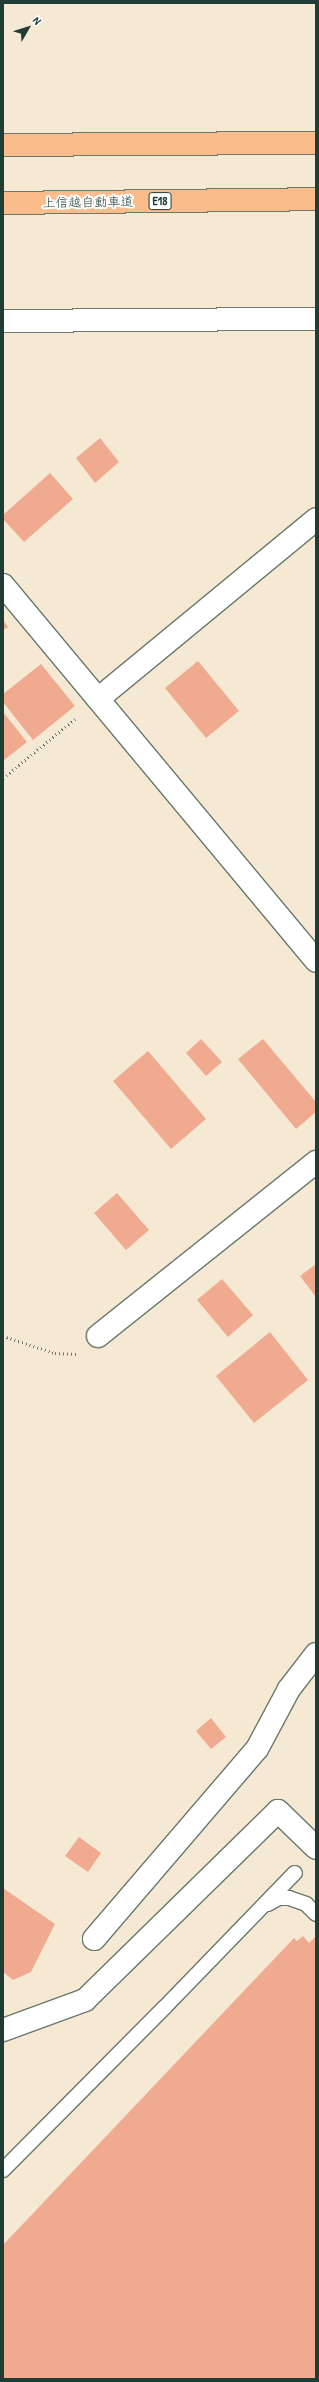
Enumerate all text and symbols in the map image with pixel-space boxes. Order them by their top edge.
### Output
north arrow [8,8,48,48]
text: N [30,14,45,27]
road number: E18 [148,191,172,211]
street label: 上信越自動車道 [42,193,134,211]

